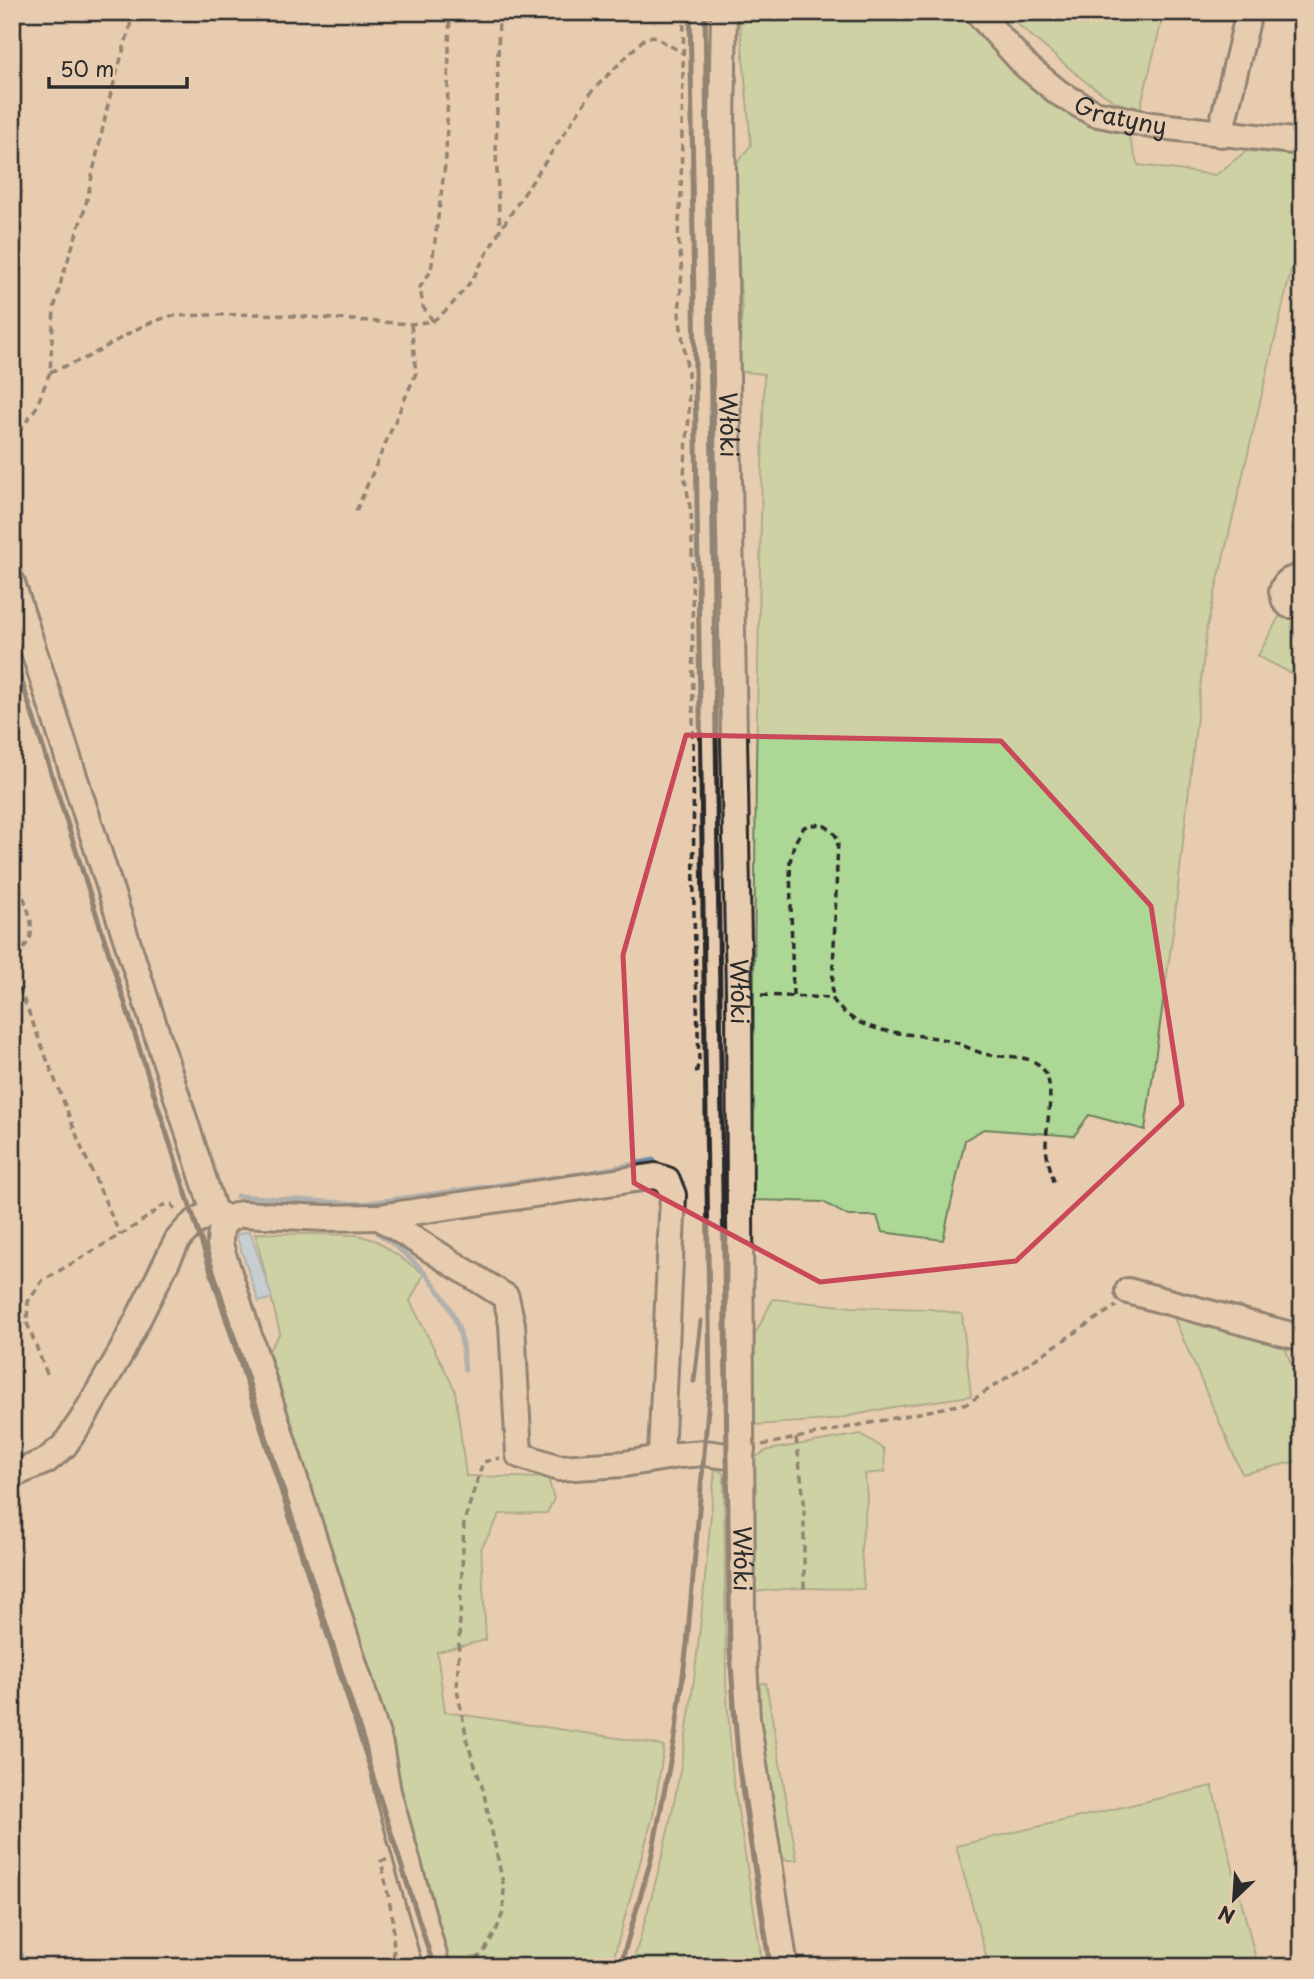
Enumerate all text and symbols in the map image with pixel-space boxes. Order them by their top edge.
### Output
scale bar [49,46,187,90]
text: 50 m [60,52,114,84]
street label: Gratyny [1067,85,1169,143]
street label: Włóki [711,392,749,458]
street label: Włóki [722,959,759,1025]
street label: Włóki [726,1526,762,1592]
north arrow [1198,1864,1268,1934]
text: N [1214,1899,1239,1931]

